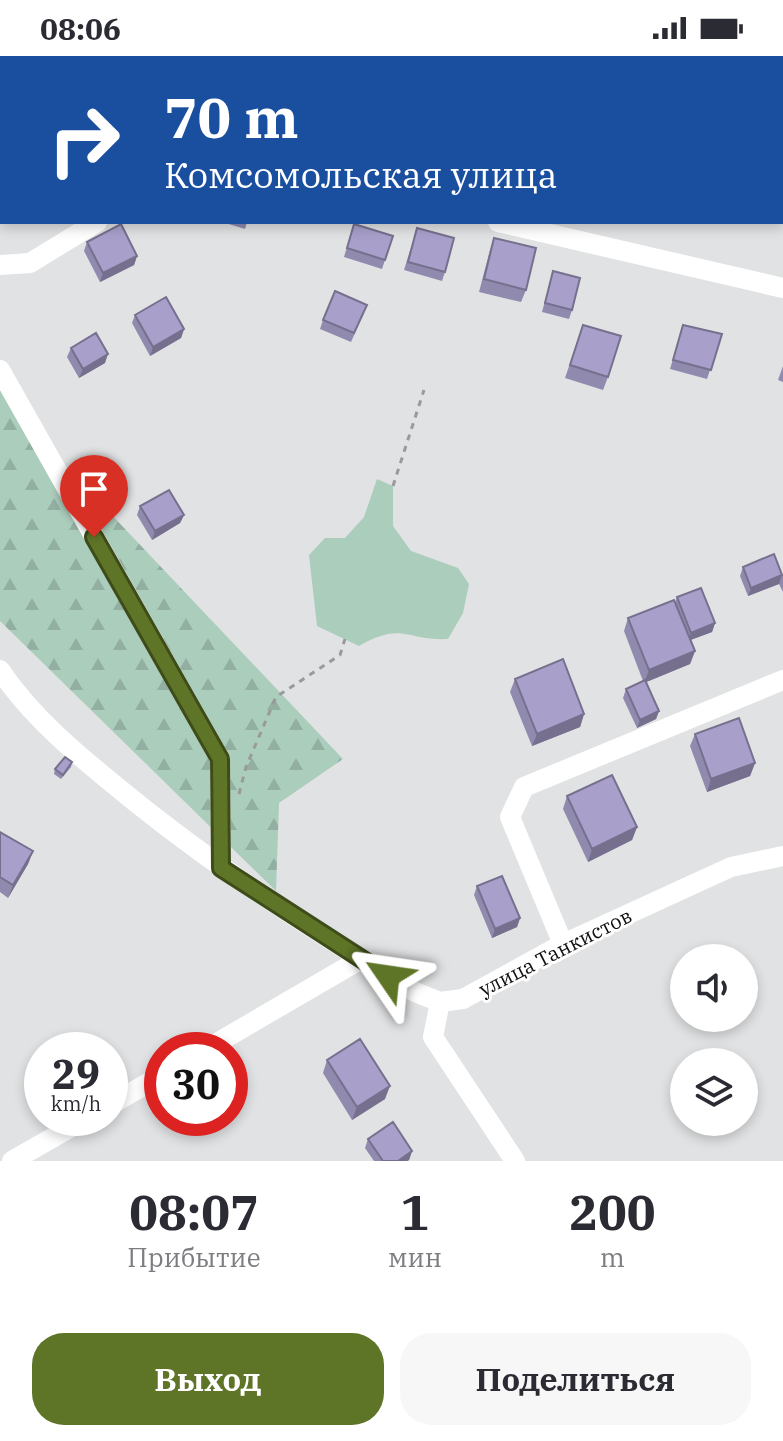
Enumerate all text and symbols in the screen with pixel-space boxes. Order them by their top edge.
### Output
text: 08:06 [40,9,121,48]
text: 70 m [164,81,299,153]
icon: right [32,88,136,192]
text: Комсомольская улица [164,151,557,198]
pin [60,455,128,537]
icon: arrive [72,467,116,511]
street label: улица Танкистов [474,902,636,1002]
position arrow [346,934,430,1018]
map controls [670,944,758,1136]
button: sound [670,944,758,1032]
speed limit sign: 30 [144,1032,248,1136]
text: 29 [52,1048,100,1100]
button: layers [670,1048,758,1136]
text: km/h [51,1090,101,1117]
text: 08:07 [129,1181,259,1243]
text: 1 [401,1181,429,1243]
text: 200 [569,1181,656,1243]
text: Прибытие [127,1240,261,1274]
text: мин [388,1240,442,1274]
text: m [600,1240,625,1274]
button: Выход [32,1333,384,1425]
button: Поделиться [400,1333,751,1425]

